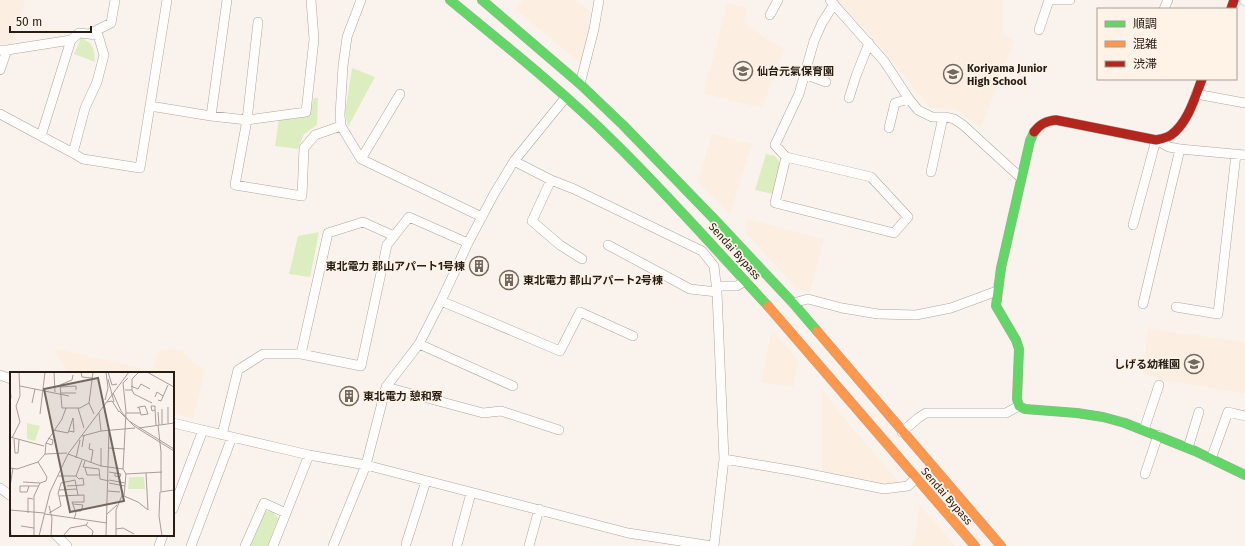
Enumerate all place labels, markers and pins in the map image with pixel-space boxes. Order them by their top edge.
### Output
school or university icon: 仙台元氣保育園 [732,60,754,82]
place label: Koriyama Junior High School [967,62,1048,88]
school or university icon: Koriyama Junior High School [942,63,964,85]
place label: 仙台元氣保育園 [757,65,834,78]
building icon: 東北電力 郡山アパート1号棟 [468,255,490,277]
place label: 東北電力 郡山アパート1号棟 [326,260,465,273]
building icon: 東北電力 郡山アパート2号棟 [498,269,520,291]
place label: 東北電力 郡山アパート2号棟 [523,274,663,287]
school or university icon: しげる幼稚園 [1183,353,1205,375]
place label: しげる幼稚園 [1114,358,1180,371]
building icon: 東北電力 憩和寮 [338,385,360,407]
place label: 東北電力 憩和寮 [363,390,443,403]

